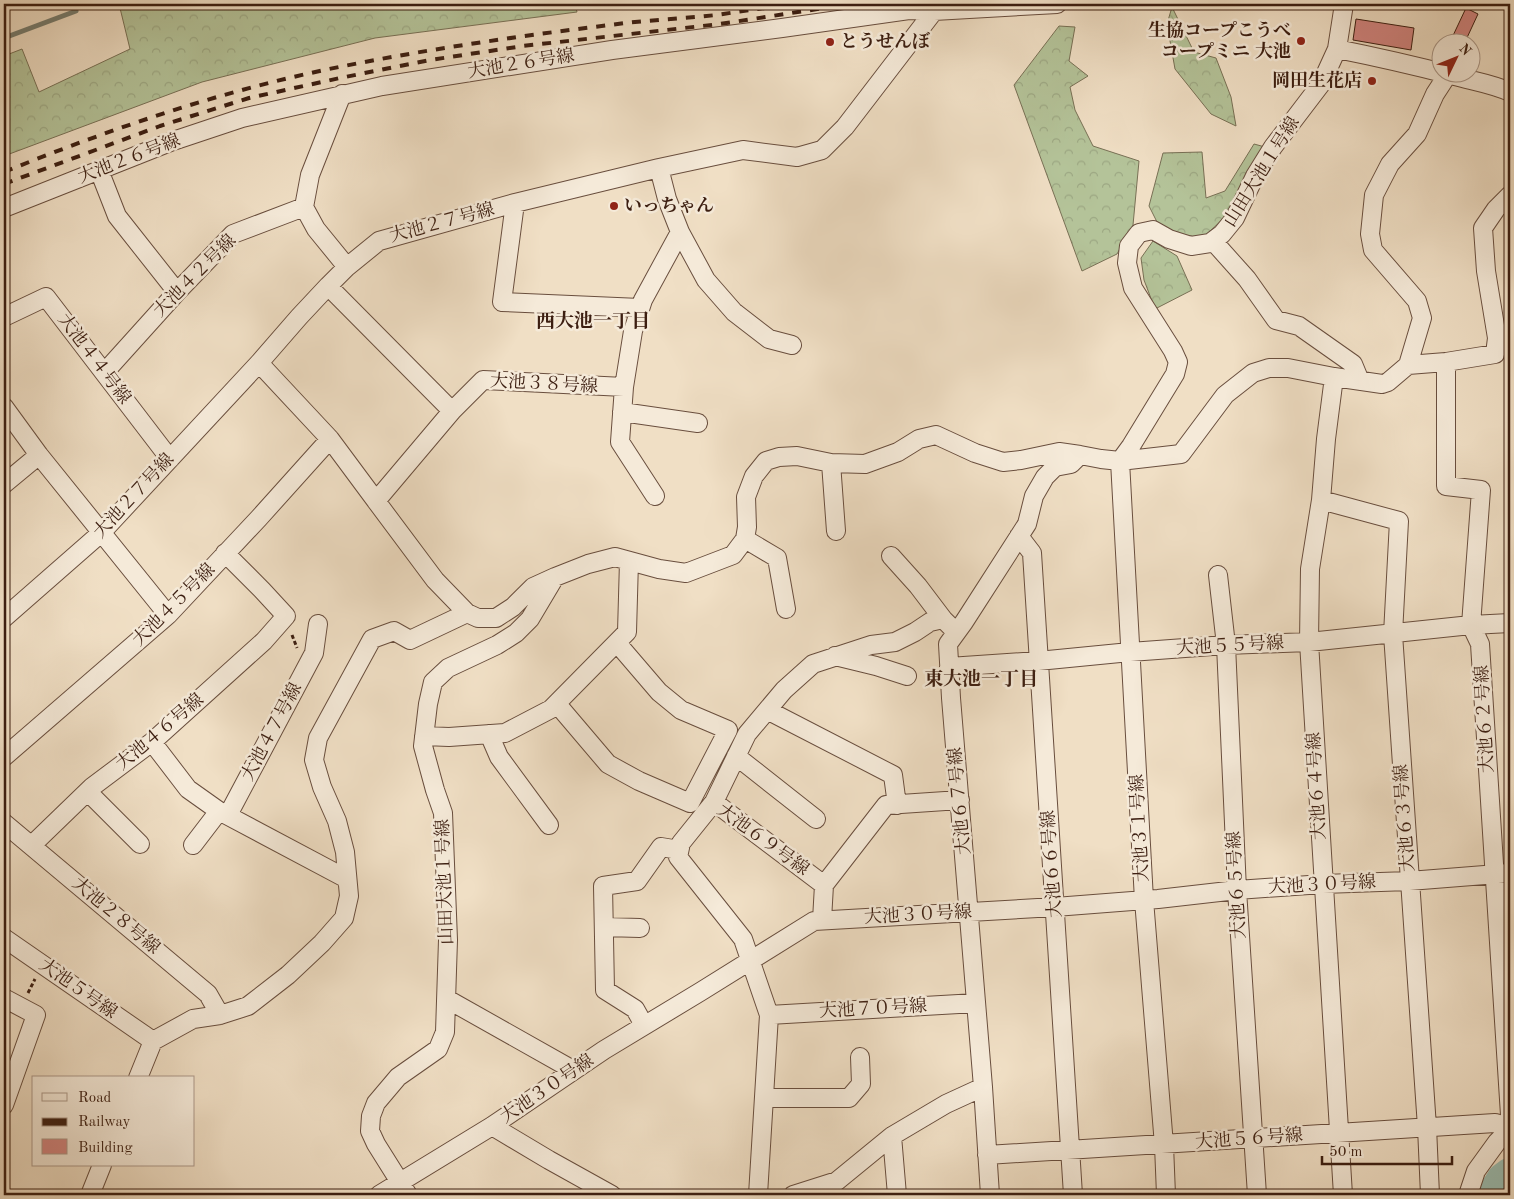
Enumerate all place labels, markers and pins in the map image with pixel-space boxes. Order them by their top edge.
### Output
place label: 生協コープこうべ コープミニ 大池 [1148,20,1291,61]
place label: とうせんぼ [840,31,930,51]
marker: 生協コープこうべ コープミニ 大池 [1295,35,1307,47]
marker: とうせんぼ [824,36,836,48]
place label: 岡田生花店 [1272,70,1362,90]
marker: 岡田生花店 [1366,75,1378,87]
place label: いっちゃん [624,196,714,215]
marker: いっちゃん [608,200,620,212]

